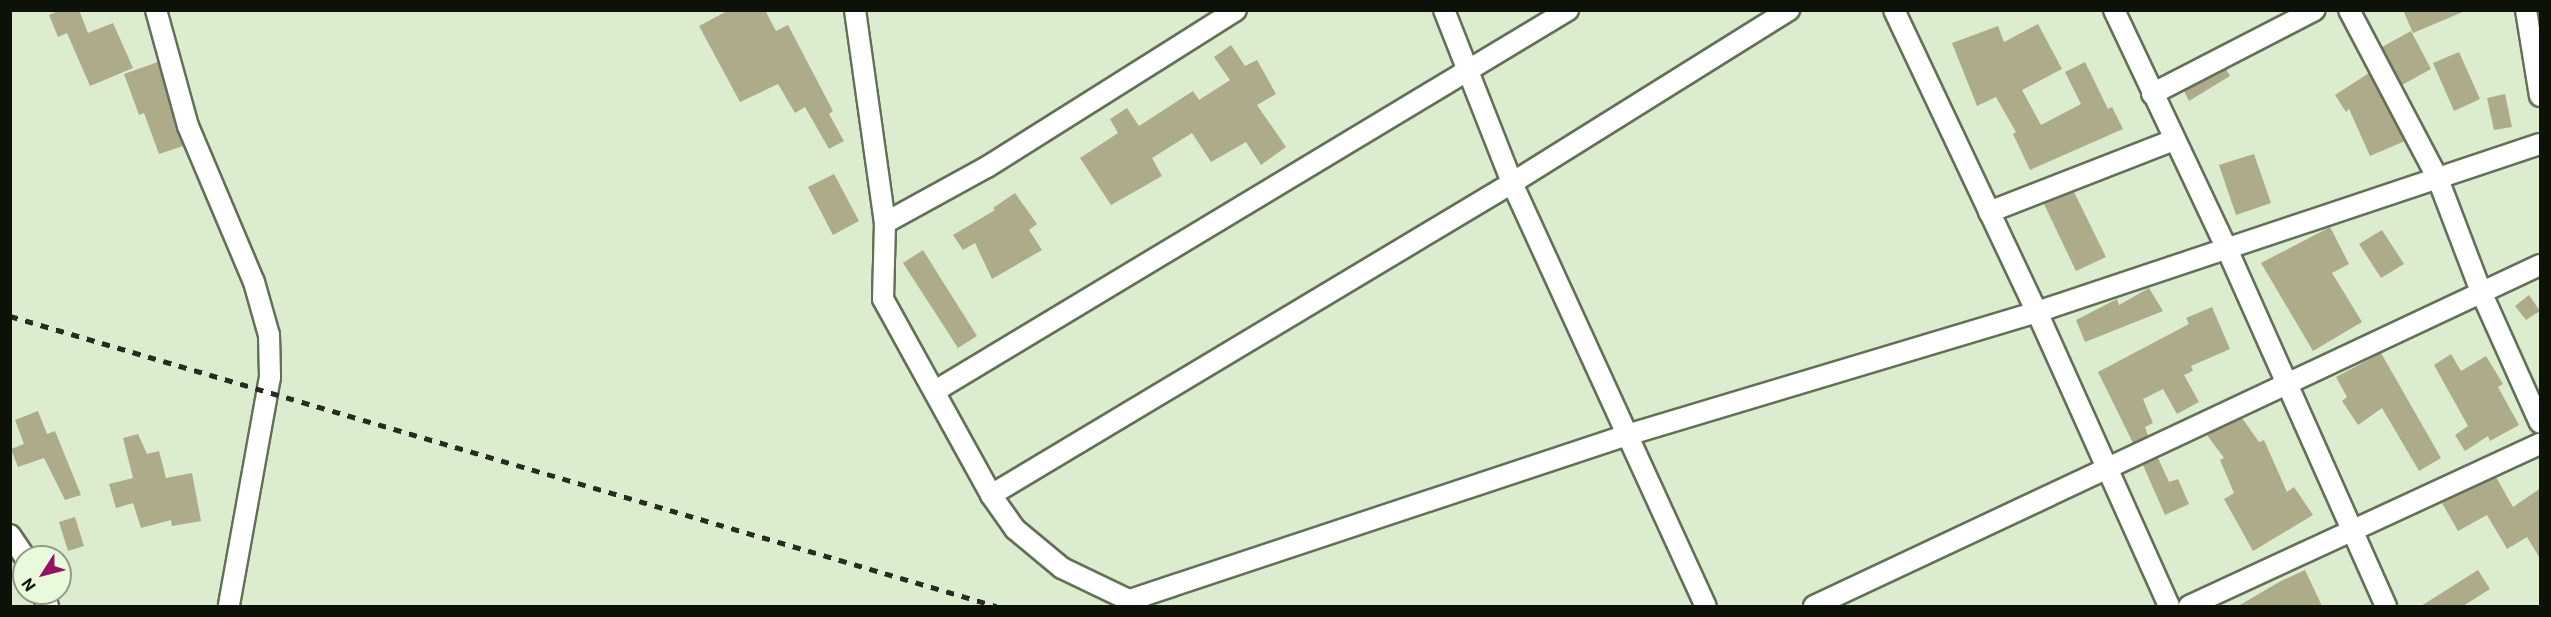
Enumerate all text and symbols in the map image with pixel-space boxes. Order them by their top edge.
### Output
north arrow [12,545,72,605]
text: N [18,575,40,595]

